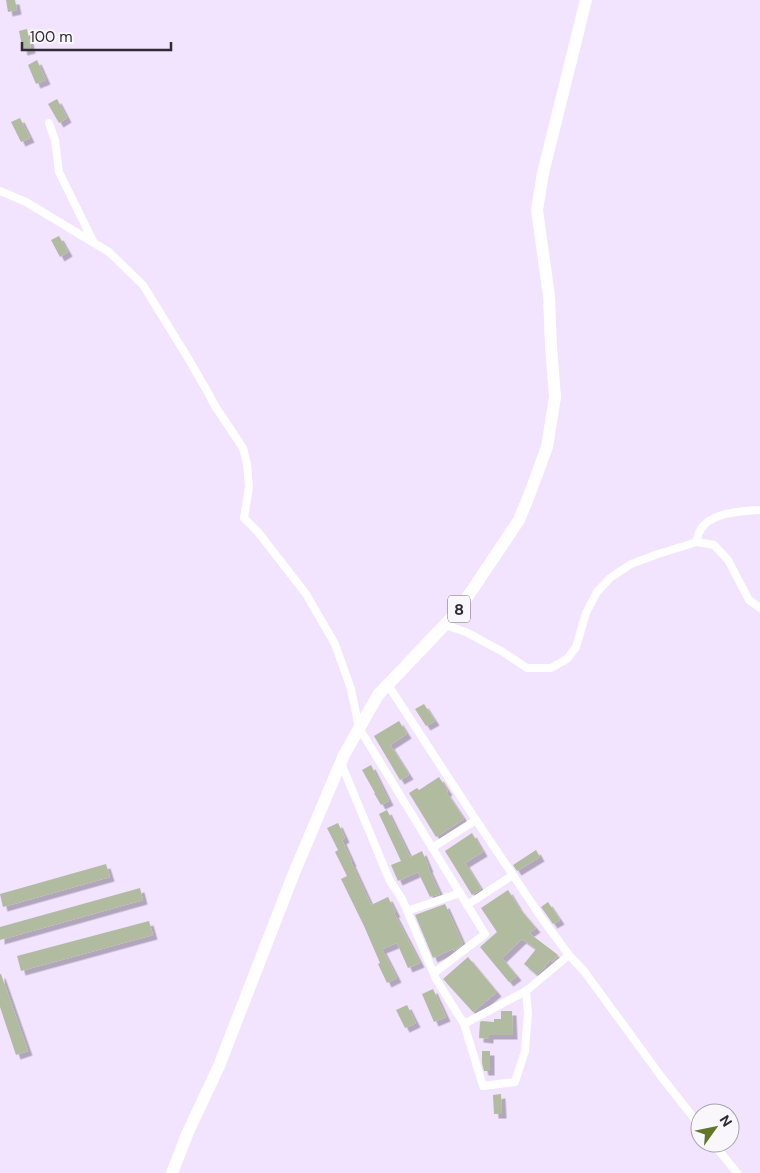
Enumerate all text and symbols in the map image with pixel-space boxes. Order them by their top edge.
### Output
scale bar [22,20,171,52]
text: 100 m [30,27,73,47]
road number: 8 [448,596,470,622]
north arrow [690,1103,740,1153]
text: N [716,1112,736,1130]

